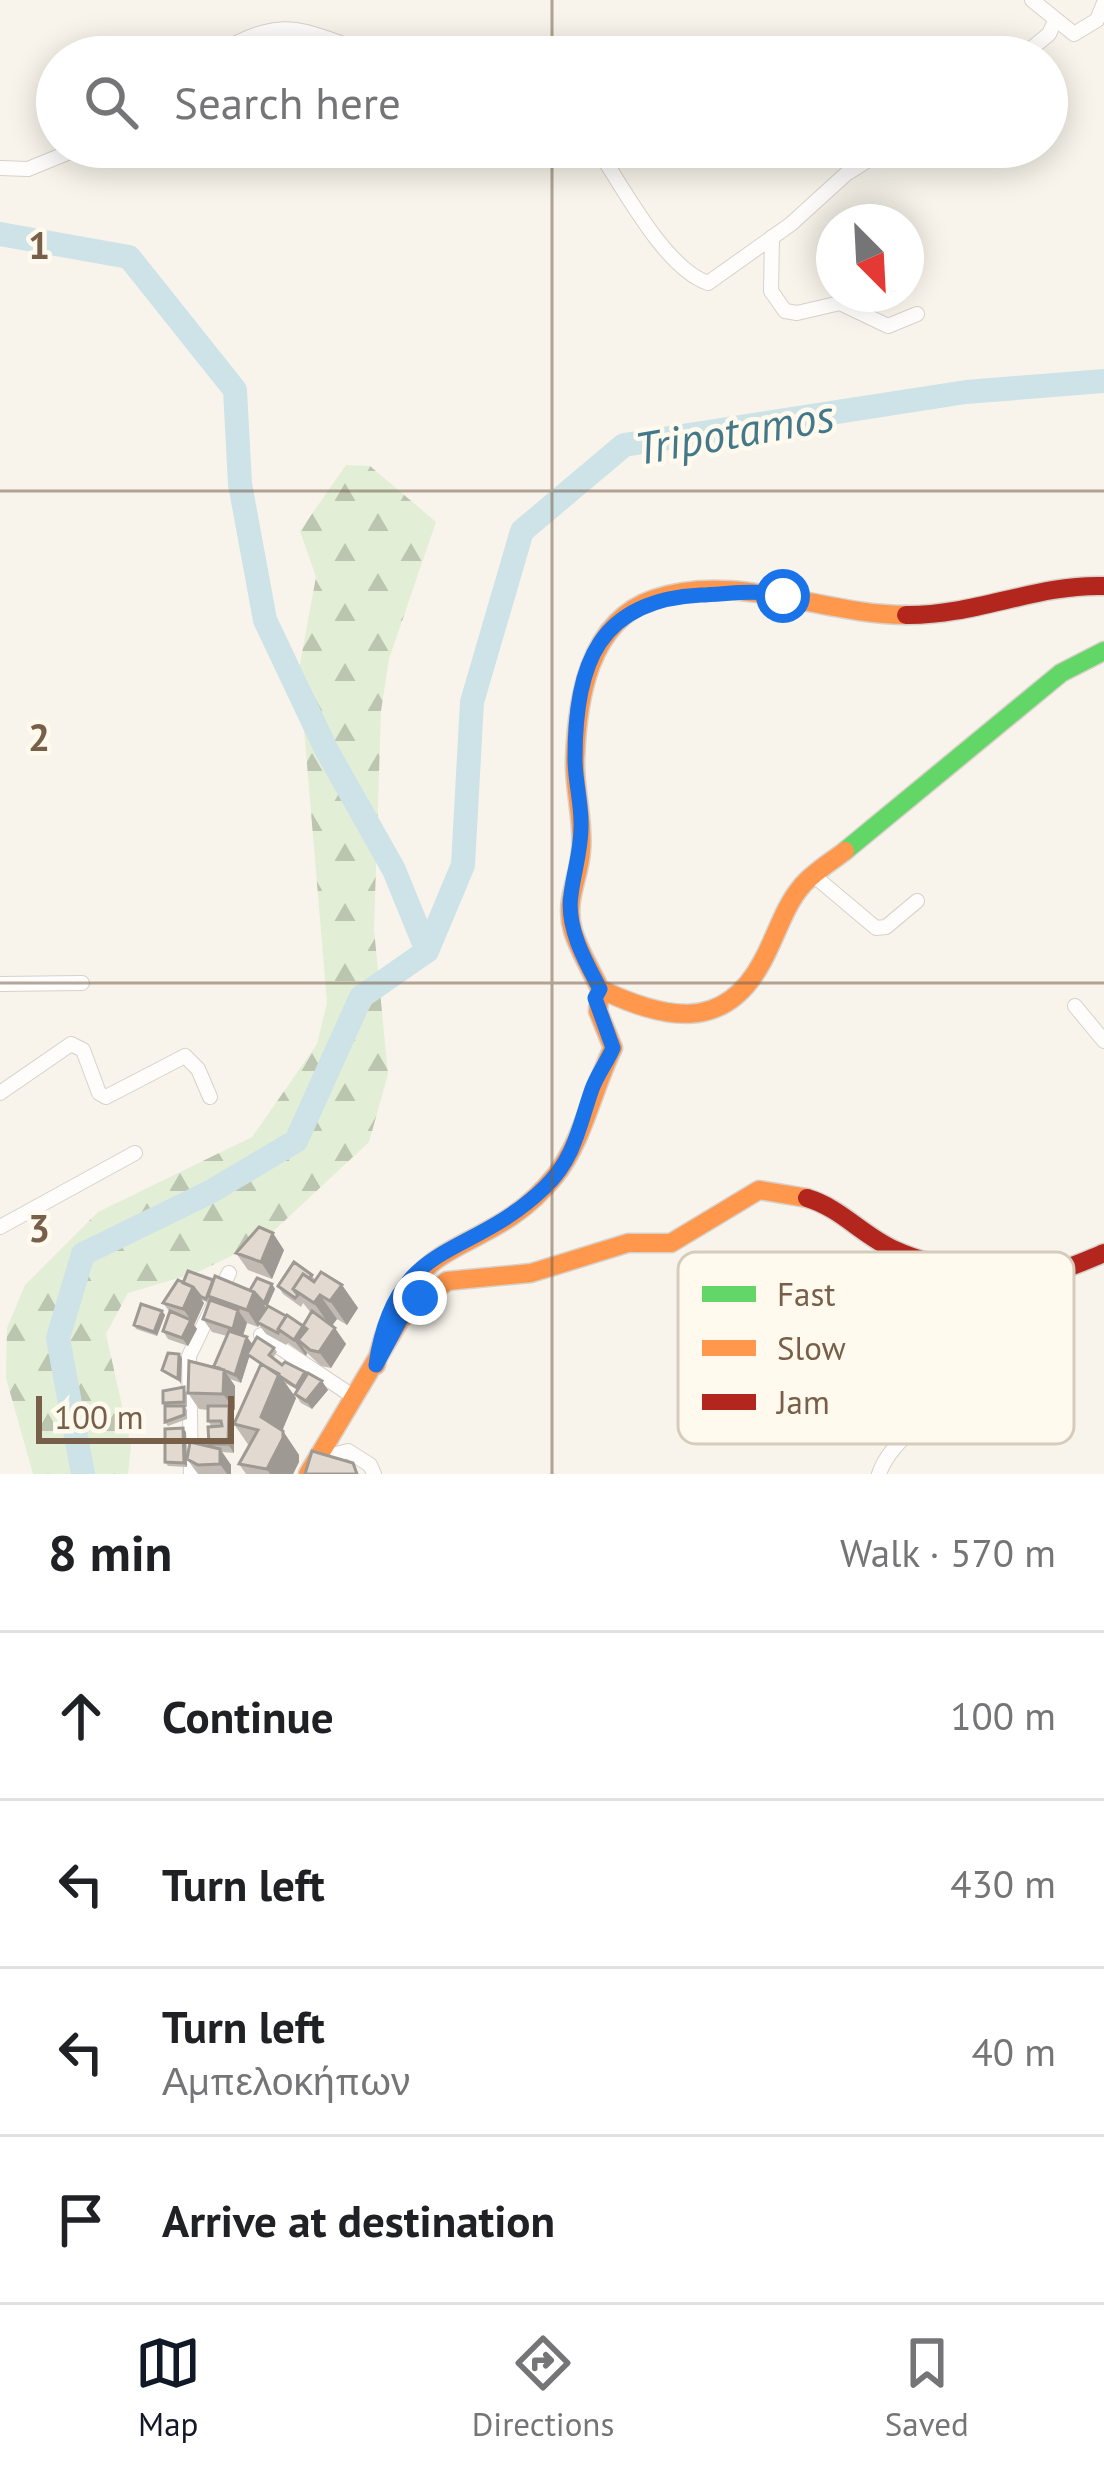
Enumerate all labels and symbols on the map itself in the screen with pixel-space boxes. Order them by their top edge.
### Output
north arrow [816,204,924,312]
text: 1 [28,219,50,270]
water label: Tripotamos [630,385,838,477]
route start [756,569,810,623]
text: 2 [28,711,50,762]
text: 3 [28,1202,50,1253]
legend [678,1252,1074,1444]
route end [393,1271,447,1325]
text: Fast [777,1272,836,1315]
text: Slow [777,1326,846,1369]
text: Jam [775,1380,830,1423]
scale bar [36,1390,234,1443]

